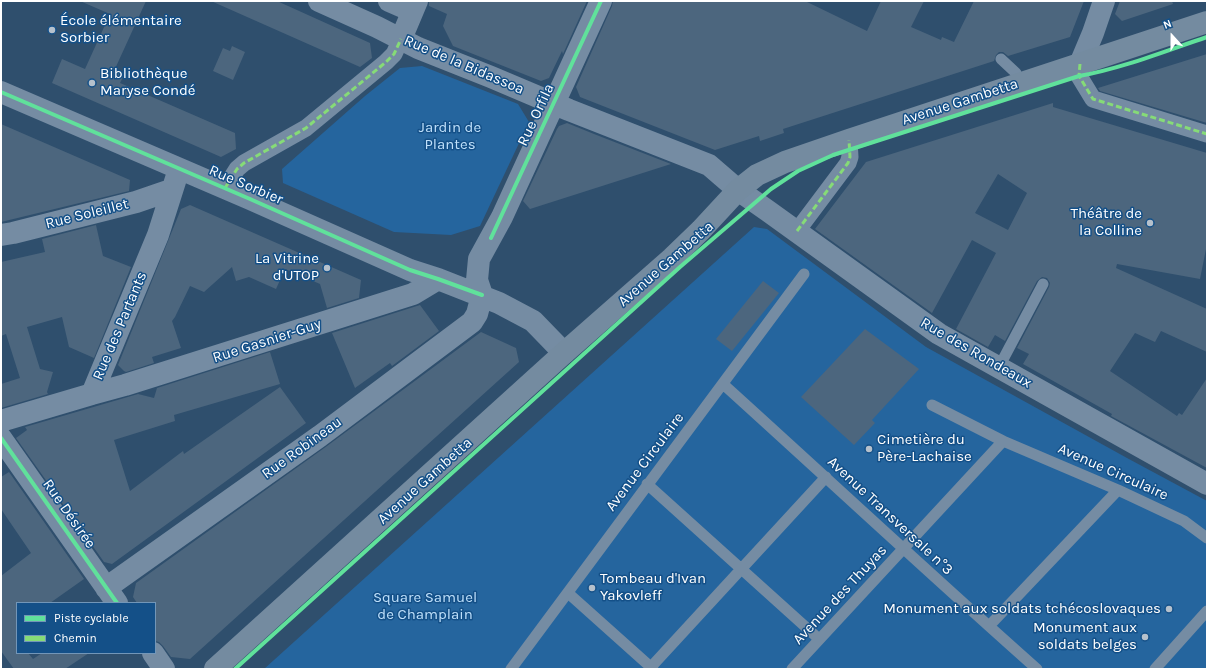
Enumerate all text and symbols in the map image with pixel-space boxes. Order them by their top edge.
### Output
place label: École élémentaire Sorbier [60,12,182,47]
north arrow [1152,16,1192,56]
text: N [1162,17,1174,32]
marker: École élémentaire Sorbier [47,25,57,35]
street label: Rue de la Bidassoa [401,32,527,98]
place label: Bibliothèque Maryse Condé [100,65,196,100]
street label: Avenue Gambetta [900,75,1020,129]
marker: Bibliothèque Maryse Condé [87,78,97,88]
street label: Rue Orfila [514,81,558,149]
park label: Jardin de Plantes [419,119,481,154]
street label: Rue Sorbier [206,161,286,209]
street label: Rue Soleillet [44,195,130,233]
place label: Théâtre de la Colline [1071,205,1142,240]
street label: Avenue Gambetta [614,218,718,310]
marker: Théâtre de la Colline [1145,218,1155,228]
place label: La Vitrine d'UTOP [255,250,319,285]
marker: La Vitrine d'UTOP [322,263,332,273]
street label: Rue des Partants [89,269,151,383]
street label: Rue des Rondeaux [917,314,1035,392]
street label: Rue Gasnier-Guy [211,315,323,367]
street label: Avenue Circulaire [602,409,688,515]
street label: Rue Robineau [259,413,345,483]
place label: Cimetière du Père-Lachaise [877,431,972,466]
street label: Avenue Gambetta [374,434,476,528]
street label: Avenue Circulaire [1055,440,1171,504]
marker: Cimetière du Père-Lachaise [864,444,874,454]
street label: Avenue Transversale n°3 [823,453,957,579]
street label: Rue Désirée [39,476,99,552]
street label: Avenue des Thuyas [789,541,891,649]
place label: Tombeau d'Ivan Yakovleff [600,570,706,605]
marker: Tombeau d'Ivan Yakovleff [587,583,597,593]
park label: Square Samuel de Champlain [373,589,477,624]
place label: Monument aux soldats tchécoslovaques [883,600,1161,618]
legend [16,602,156,654]
marker: Monument aux soldats tchécoslovaques [1164,604,1174,614]
text: Piste cyclable [54,611,129,625]
place label: Monument aux soldats belges [1033,619,1137,654]
text: Chemin [54,631,97,645]
marker: Monument aux soldats belges [1140,632,1150,642]

